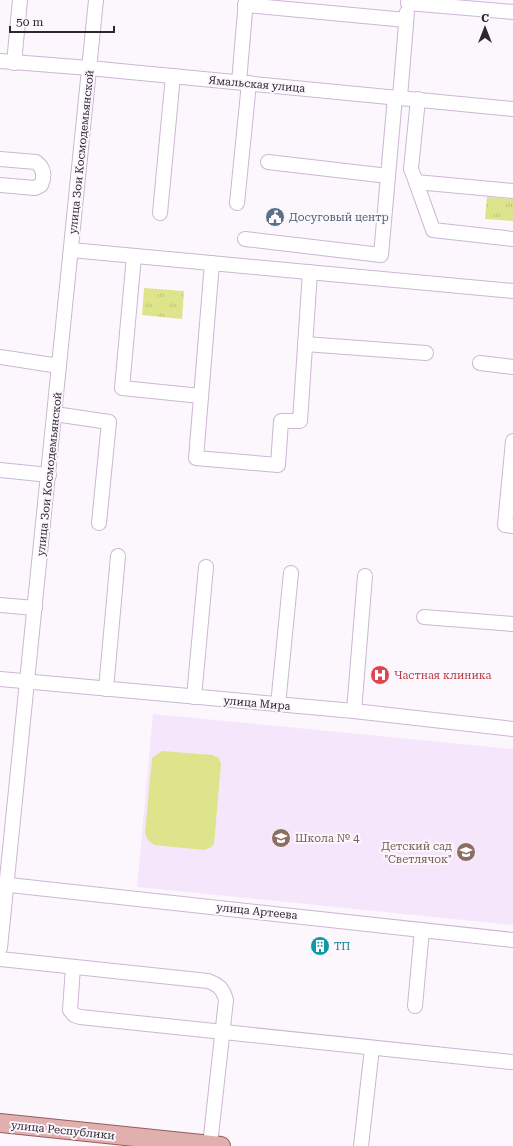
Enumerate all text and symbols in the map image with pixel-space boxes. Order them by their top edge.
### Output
scale bar [10,8,114,34]
north arrow [465,8,505,48]
text: С [481,12,489,25]
text: 50 m [16,15,43,29]
street label: улица Зои Космодемьянской [66,69,97,235]
street label: Ямальская улица [208,74,306,95]
public building icon: Досуговый центр [264,206,286,228]
place label: Досуговый центр [289,211,389,224]
street label: улица Зои Космодемьянской [34,391,65,557]
hospital icon: Частная клиника [369,664,391,686]
place label: Частная клиника [394,669,491,682]
street label: улица Мира [223,694,291,713]
school or university icon: Школа № 4 [270,827,292,849]
place label: Школа № 4 [295,832,360,845]
place label: Детский сад "Светлячок" [381,840,452,866]
school or university icon: Детский сад "Светлячок" [455,841,477,863]
street label: улица Артеева [216,901,298,922]
building icon: ТП [309,935,331,957]
place label: ТП [334,940,350,953]
street label: улица Республики [10,1119,115,1142]

